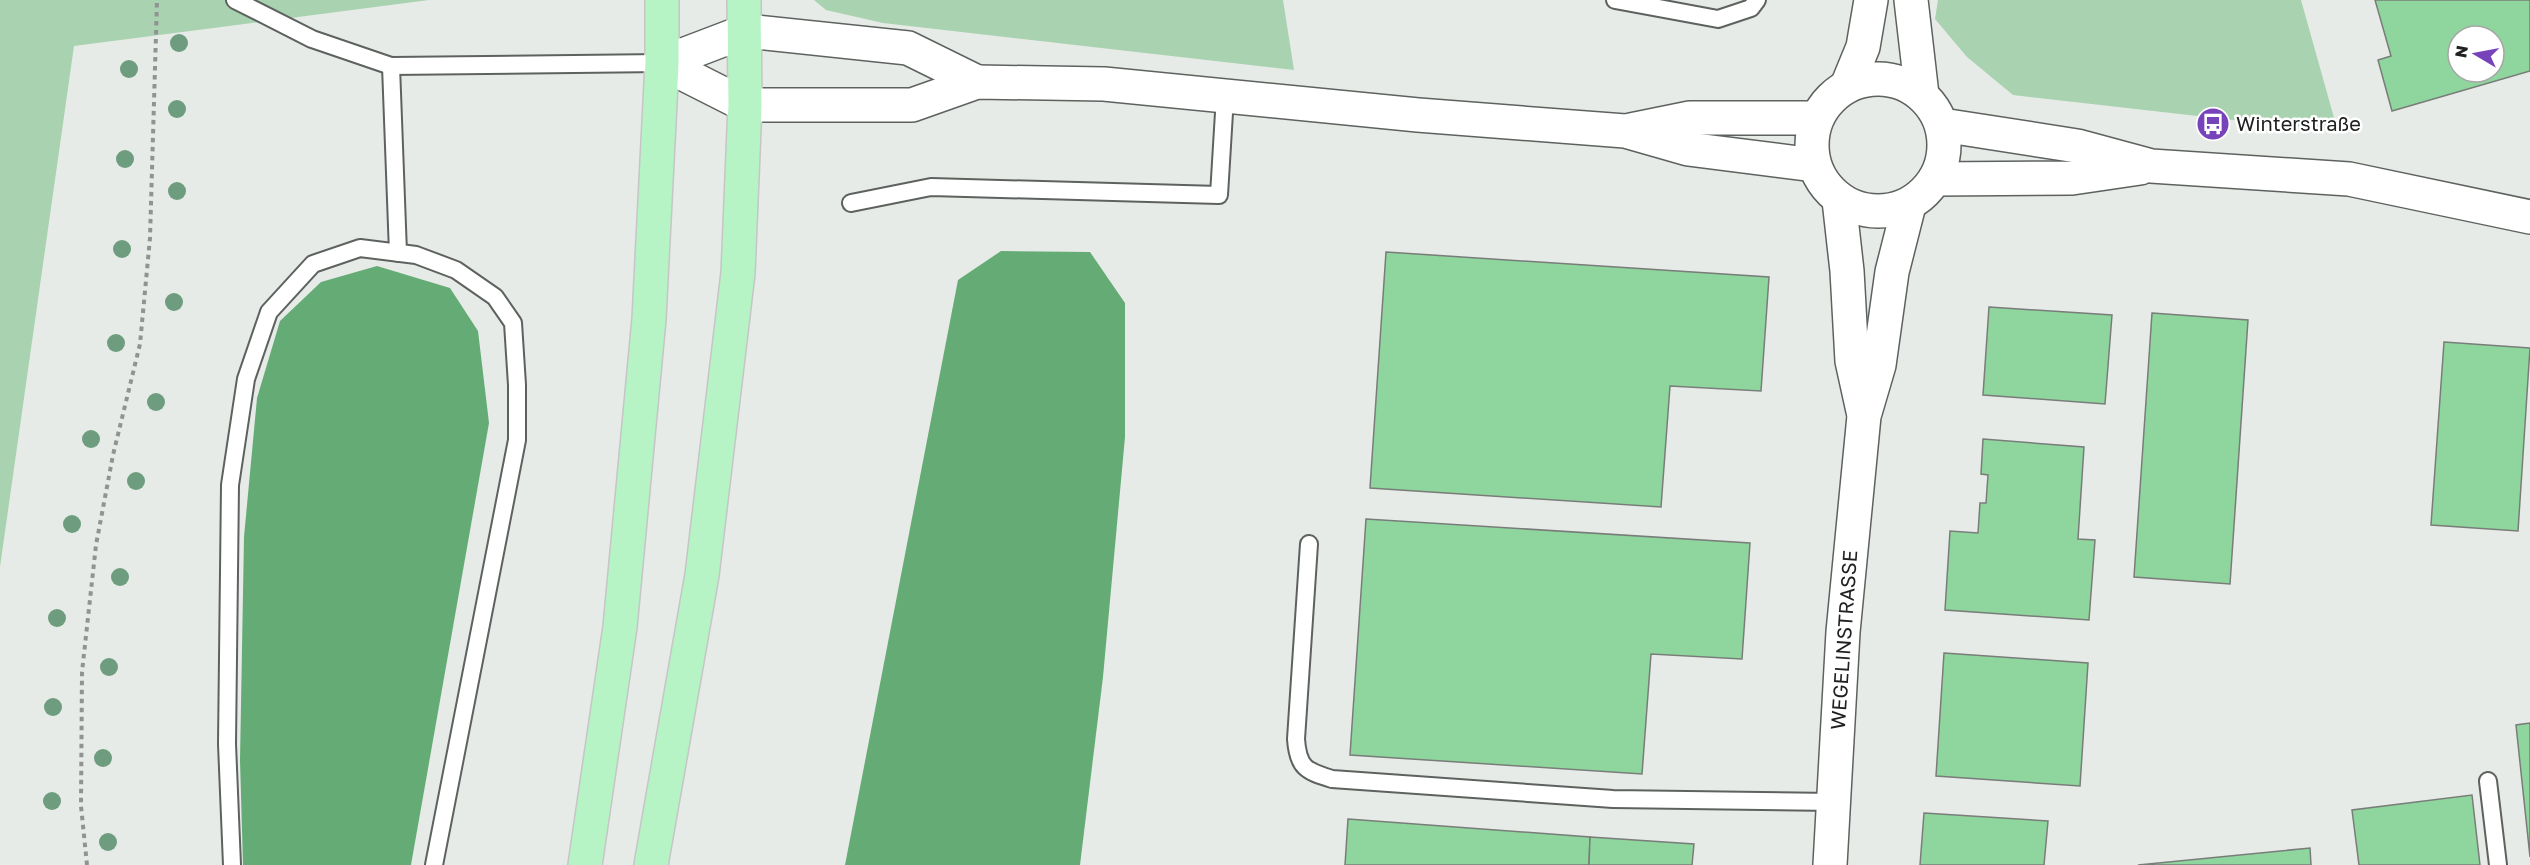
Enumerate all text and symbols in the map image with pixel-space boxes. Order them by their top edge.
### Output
north arrow [2446,24,2506,84]
text: N [2450,44,2472,59]
bus stop icon: Winterstraße [2195,106,2231,142]
place label: Winterstraße [2236,111,2361,135]
street label: WEGELINSTRASSE [1825,549,1861,731]

